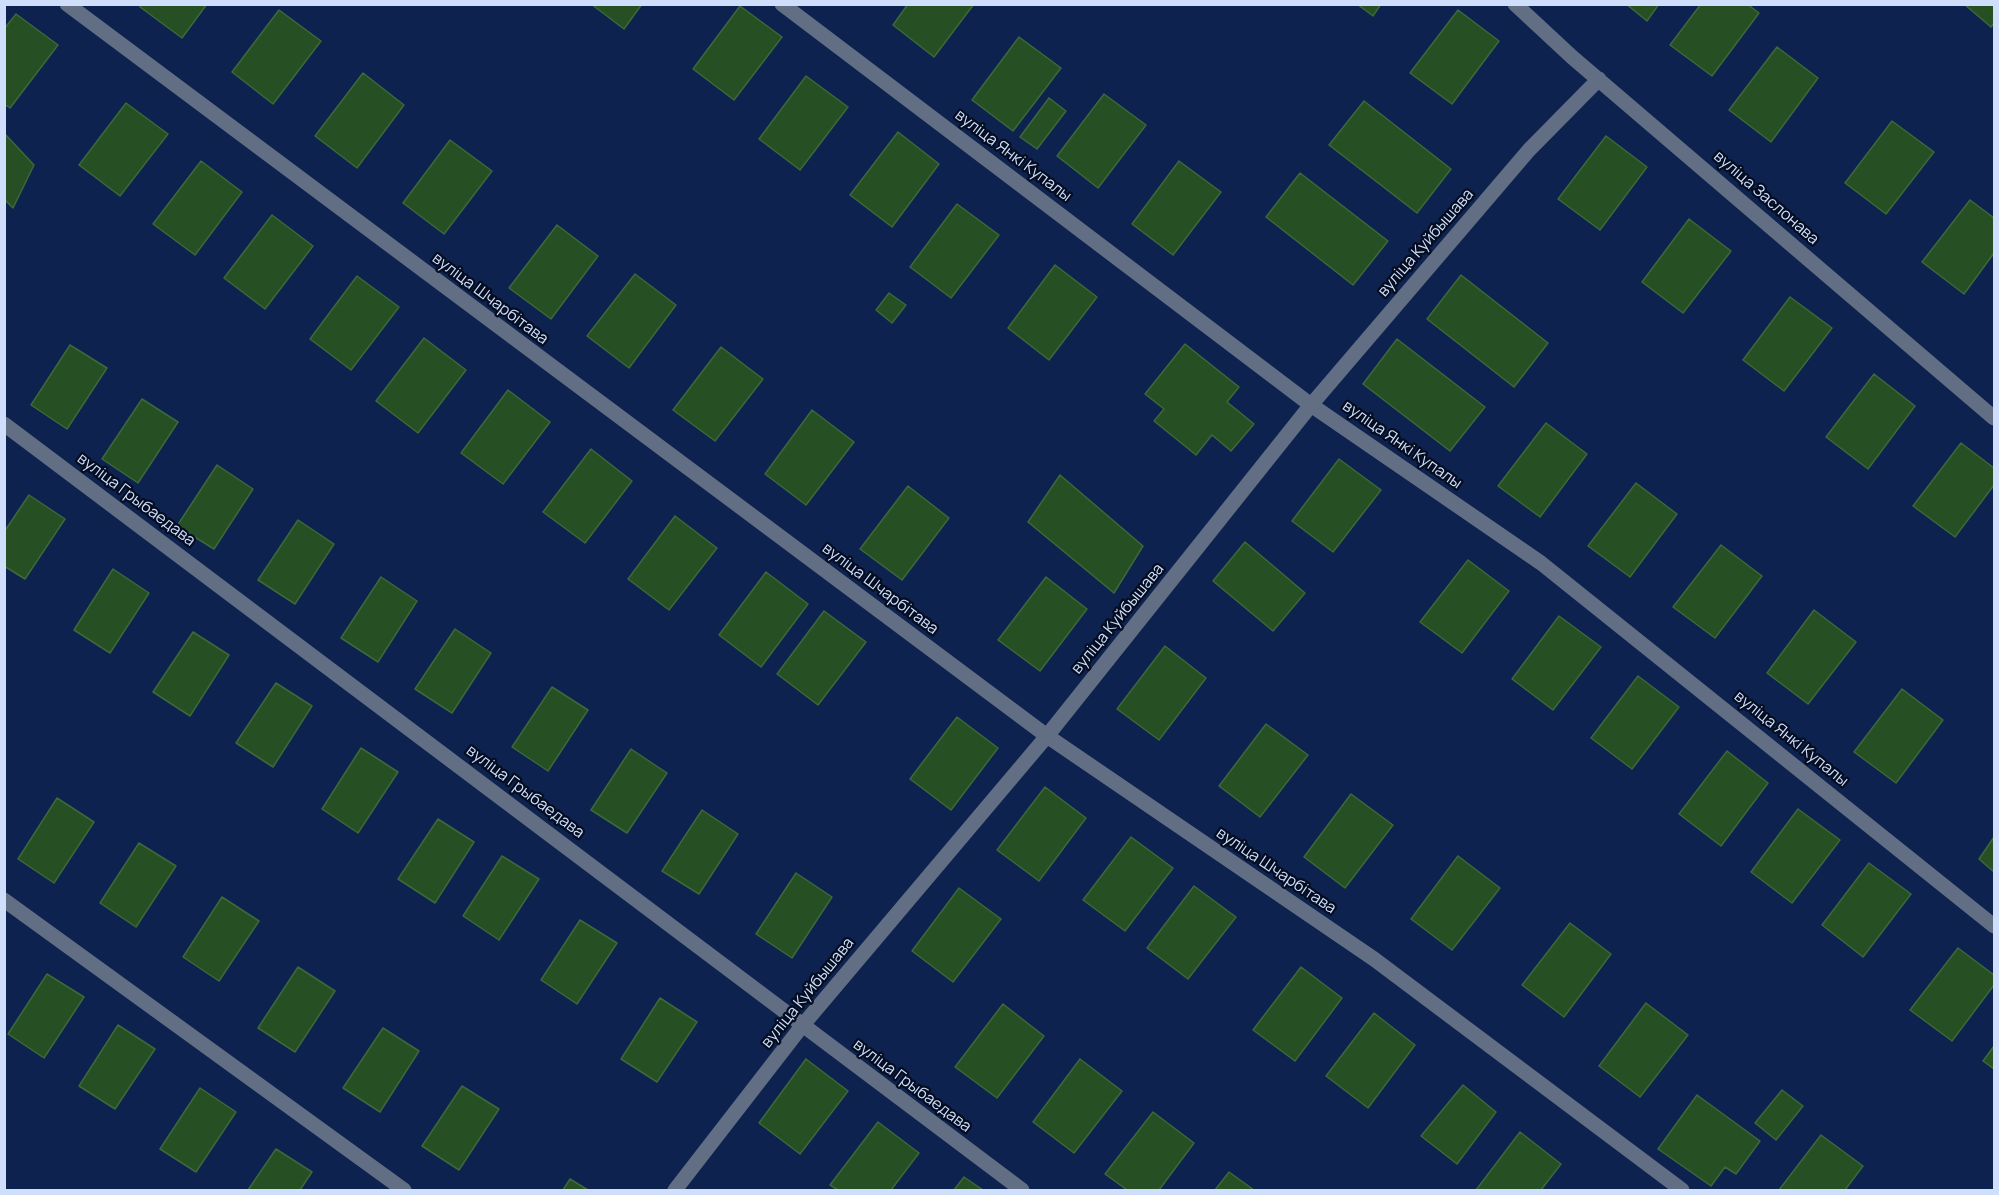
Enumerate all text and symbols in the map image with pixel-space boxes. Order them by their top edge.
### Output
street label: вуліца Янкі Купалы [951,106,1075,206]
street label: вуліца Заслонава [1709,147,1823,249]
street label: вуліца Куйбышава [1374,185,1478,301]
street label: вуліца Шчарбітава [428,249,552,349]
street label: вуліца Янкі Купалы [1339,397,1465,493]
street label: вуліца Грыбаедава [73,449,199,551]
street label: вуліца Шчарбітава [818,539,942,639]
street label: вуліца Куйбышава [1068,560,1168,678]
street label: вуліца Янкі Купалы [1730,687,1852,791]
street label: вуліца Грыбаедава [462,741,588,843]
street label: вуліца Шчарбітава [1212,824,1340,918]
street label: вуліца Куйбышава [758,934,858,1052]
street label: вуліца Грыбаедава [849,1035,975,1137]

